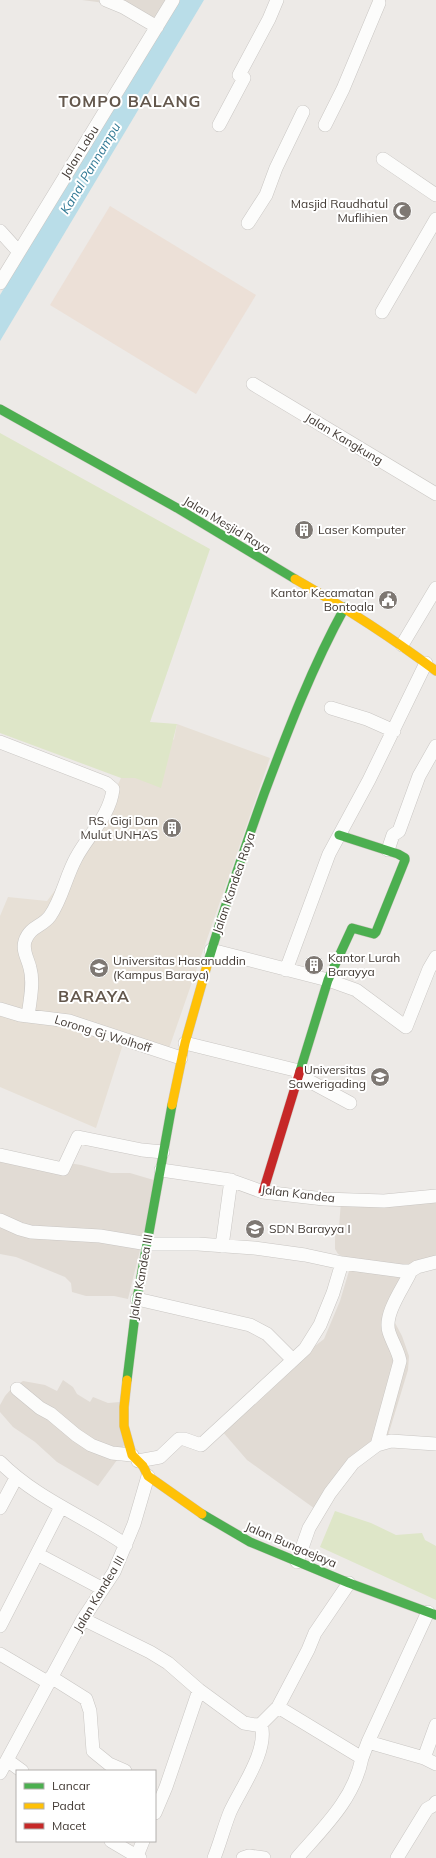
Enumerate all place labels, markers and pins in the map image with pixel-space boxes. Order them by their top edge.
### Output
place label: Masjid Raudhatul Muflihien [291,196,388,225]
mosque icon: Masjid Raudhatul Muflihien [391,200,413,222]
building icon: Laser Komputer [293,519,315,541]
place label: Laser Komputer [318,522,406,537]
place label: Kantor Kecamatan Bontoala [270,585,374,614]
public building icon: Kantor Kecamatan Bontoala [377,589,399,611]
place label: RS. Gigi Dan Mulut UNHAS [81,813,158,842]
building icon: RS. Gigi Dan Mulut UNHAS [161,817,183,839]
place label: Kantor Lurah Barayya [328,950,400,979]
place label: Universitas Hasanuddin (Kampus Baraya) [113,953,246,982]
building icon: Kantor Lurah Barayya [303,954,325,976]
school or university icon: Universitas Hasanuddin (Kampus Baraya) [88,957,110,979]
place label: Universitas Sawerigading [289,1062,366,1091]
school or university icon: Universitas Sawerigading [369,1066,391,1088]
school or university icon: SDN Barayya I [244,1218,266,1240]
place label: SDN Barayya I [269,1221,351,1236]

